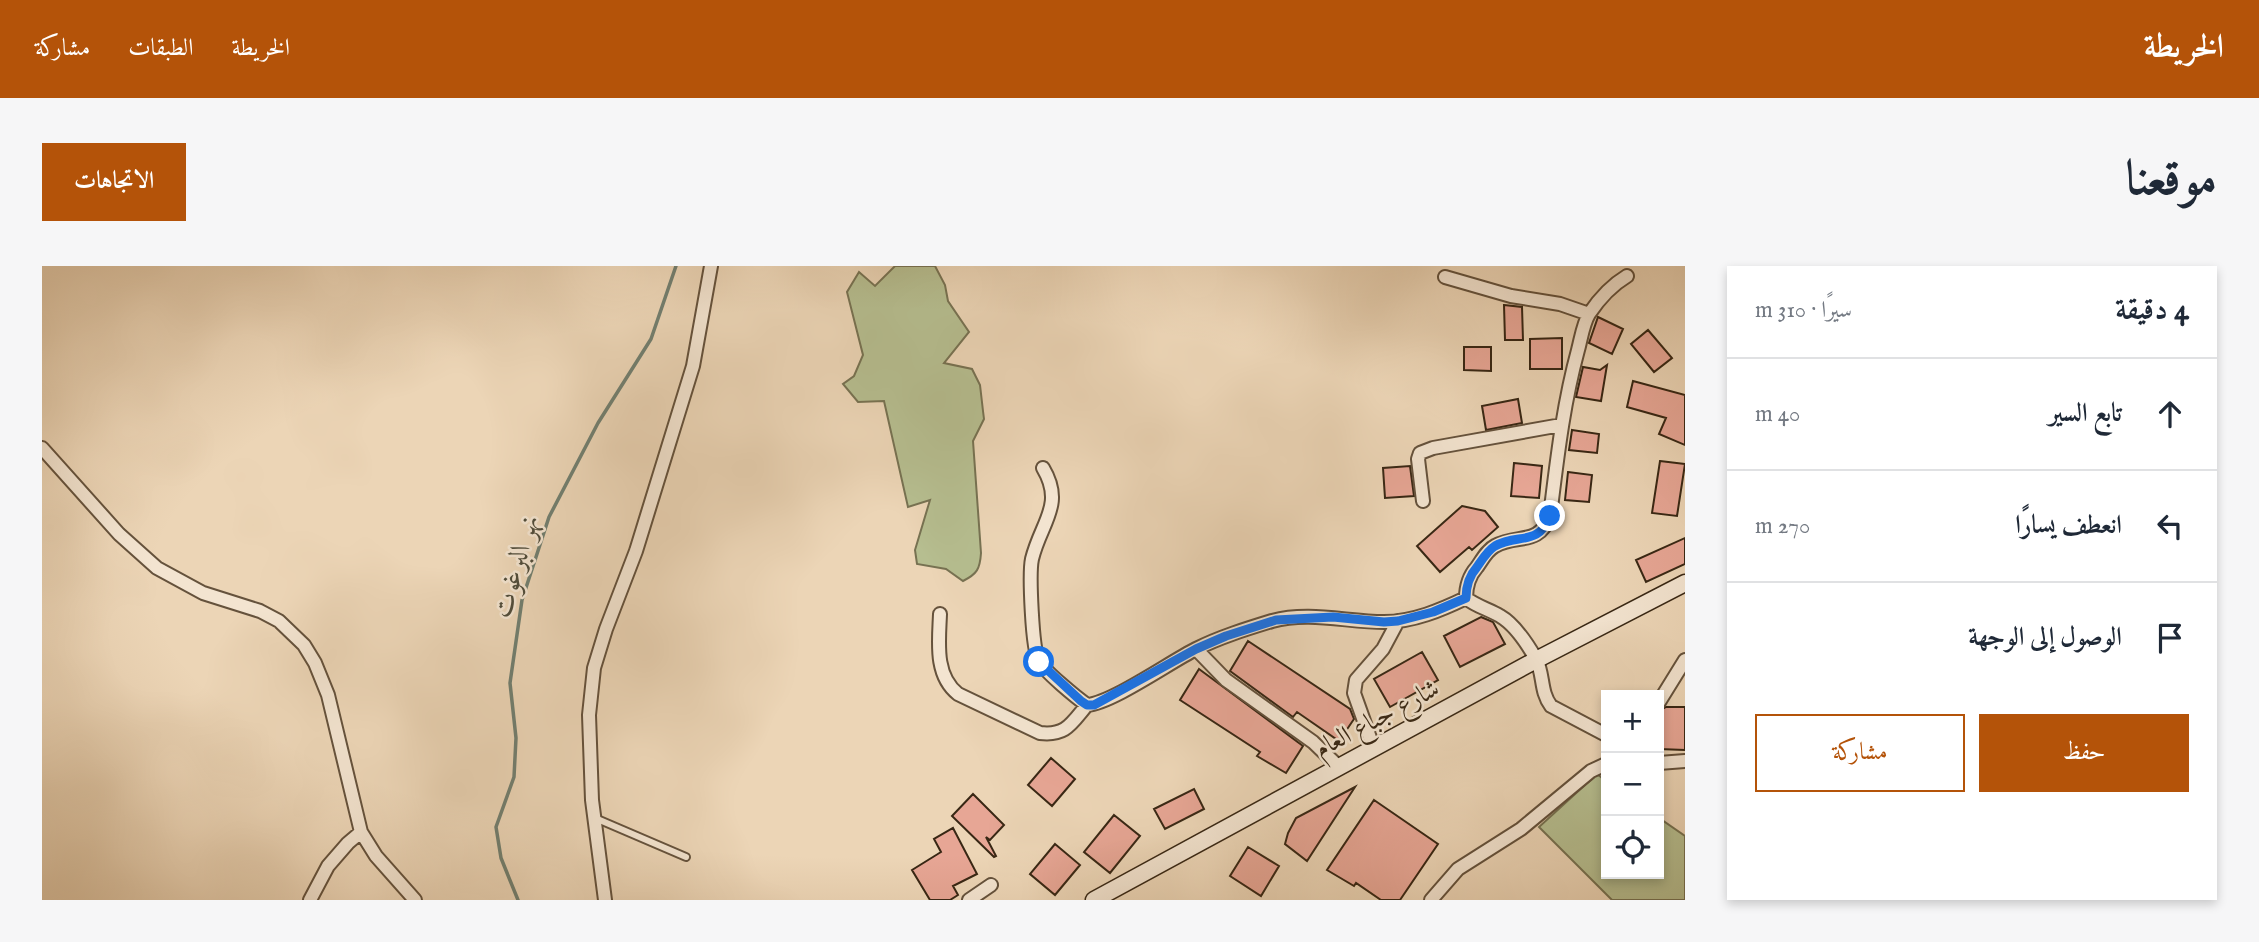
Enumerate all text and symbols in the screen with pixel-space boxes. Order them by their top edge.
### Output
text: الخريطة [2144,27,2224,69]
text: مشاركة [35,33,90,64]
text: الطبقات [128,33,194,64]
text: الخريطة [232,33,290,64]
button: الاتجاهات [42,143,186,221]
text: موقعنا [2125,150,2217,212]
text: 4 دقيقة [2115,292,2189,330]
text: سيرًا · 310 m [1755,296,1852,325]
icon: ahead [2151,395,2189,433]
text: تابع السير [2048,397,2122,430]
text: 40 m [1755,400,1800,429]
route end [1534,500,1565,531]
icon: left [2151,507,2189,545]
text: انعطف يسارًا [2015,509,2122,542]
water label: نهر البرغوت [486,510,548,622]
text: 270 m [1755,512,1810,541]
icon: arrive [2151,619,2189,657]
text: الوصول إلى الوجهة [1968,621,2122,654]
route start [1023,646,1054,677]
street label: شارع جباع العام [1309,672,1448,770]
map controls [1601,690,1664,879]
button: + [1601,690,1664,753]
button: مشاركة [1755,714,1965,792]
button: حفظ [1979,714,2189,792]
button: − [1601,753,1664,816]
button: locate [1601,816,1664,879]

